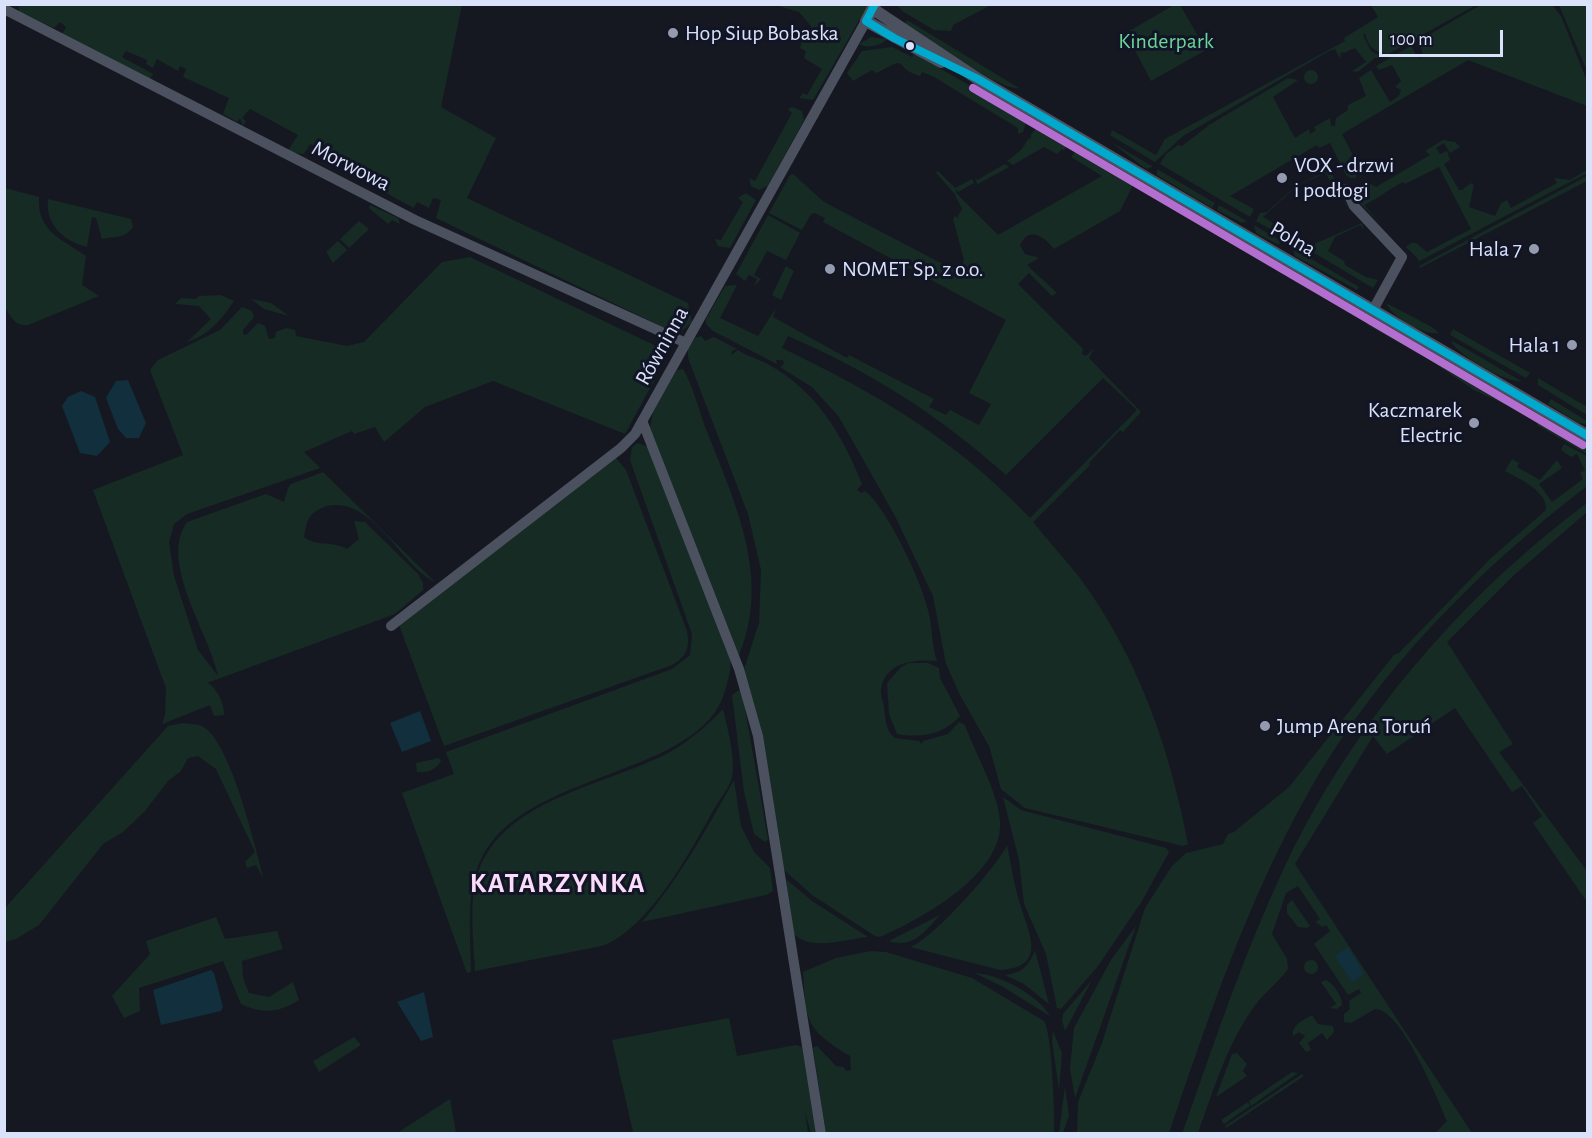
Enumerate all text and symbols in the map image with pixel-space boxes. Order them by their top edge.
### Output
scale bar [1382,18,1506,56]
place label: Hop Siup Bobaska [685,20,839,46]
marker: Hop Siup Bobaska [666,26,680,40]
park label: Kinderpark [1118,28,1214,54]
text: 100 m [1390,31,1433,49]
unlabelled marker [904,40,916,52]
street label: Morwowa [307,135,395,197]
place label: VOX - drzwi i podłogi [1294,152,1394,204]
marker: VOX - drzwi i podłogi [1275,171,1289,185]
street label: Polna [1265,216,1321,262]
place label: Hala 7 [1469,236,1522,262]
marker: Hala 7 [1527,242,1541,256]
place label: NOMET Sp. z o.o. [842,256,983,282]
marker: NOMET Sp. z o.o. [823,262,837,276]
street label: Równinna [630,302,694,390]
place label: Hala 1 [1508,332,1560,358]
marker: Hala 1 [1565,338,1579,352]
place label: Kaczmarek Electric [1368,397,1462,448]
marker: Kaczmarek Electric [1467,416,1481,430]
place label: Jump Arena Toruń [1277,713,1431,739]
marker: Jump Arena Toruń [1258,719,1272,733]
district label: KATARZYNKA [470,867,646,901]

